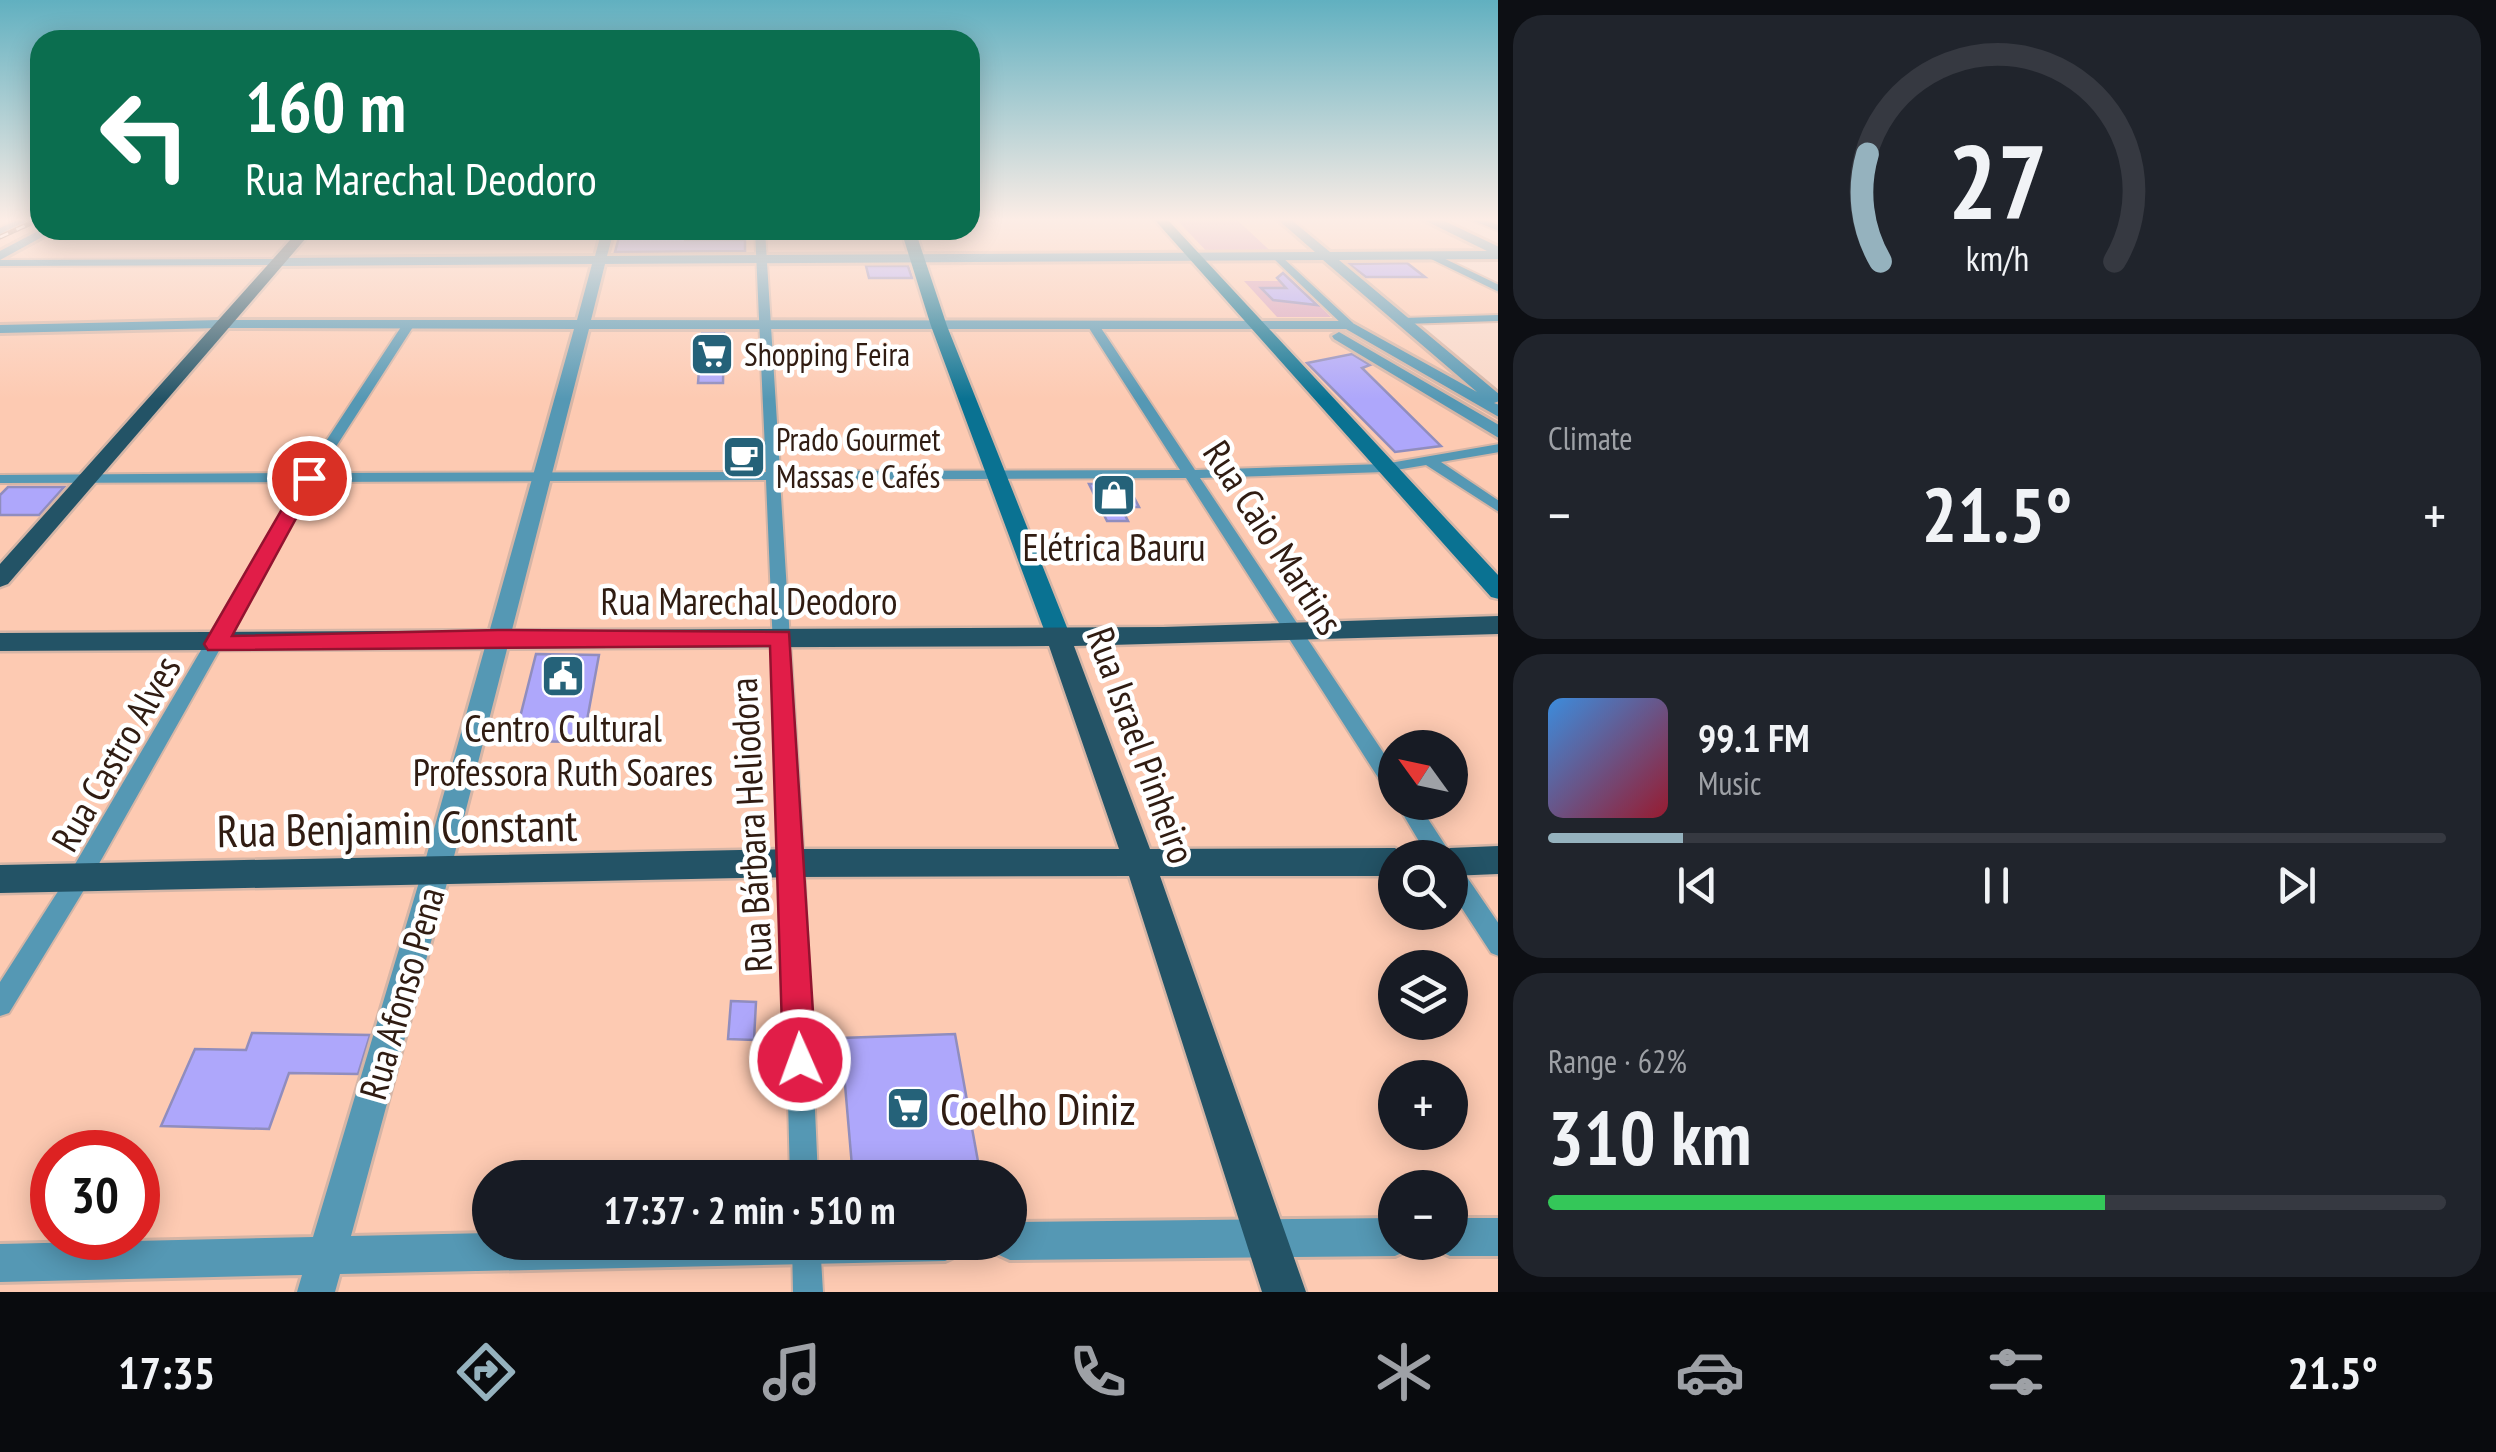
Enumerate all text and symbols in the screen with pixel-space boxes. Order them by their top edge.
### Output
text: 160 m [245,61,406,151]
icon: left [80,70,210,200]
text: 27 [1947,113,2047,248]
text: Rua Marechal Deodoro [245,149,597,207]
text: km/h [1965,235,2029,281]
supermarket icon: Shopping Feira [689,331,735,377]
place label: Shopping Feira [744,333,910,375]
text: Climate [1548,417,1632,459]
place label: Prado Gourmet Massas e Cafés [776,418,941,497]
street label: Rua Caio Martins [1193,431,1355,643]
cafe icon: Prado Gourmet Massas e Cafés [721,434,767,480]
pin [267,436,352,521]
icon: arrive [282,451,337,506]
text: 21.5° [1922,466,2072,563]
shop icon: Elétrica Bauru [1091,472,1137,518]
text: − [1548,479,1571,550]
text: + [2423,479,2446,550]
place label: Elétrica Bauru [1022,522,1206,571]
street label: Rua Marechal Deodoro [600,576,898,625]
street label: Rua Israel Pinheiro [1077,620,1207,870]
street label: Rua Castro Alves [39,647,191,859]
public building icon: Centro Cultural Professora Ruth Soares [540,653,586,699]
street label: Rua Bárbara Heliodora [718,676,782,974]
place label: Centro Cultural Professora Ruth Soares [413,703,713,796]
text: 99.1 FM [1698,713,1810,762]
north arrow [1378,730,1468,820]
map controls [1378,730,1468,1260]
text: Music [1698,762,1761,804]
street label: Rua Benjamin Constant [216,795,578,859]
button: search [1378,840,1468,930]
icon: previous [1670,858,1725,913]
icon: pause [1969,858,2024,913]
icon: next [2269,858,2324,913]
street label: Rua Afonso Pena [347,881,455,1105]
button: layers [1378,950,1468,1040]
position arrow [748,1008,852,1112]
text: Range · 62% [1548,1040,1687,1082]
button: + [1378,1060,1468,1150]
place label: Coelho Diniz [940,1079,1136,1137]
supermarket icon: Coelho Diniz [885,1085,931,1131]
text: 310 km [1548,1089,1752,1186]
speed limit sign: 30 [30,1130,160,1260]
button: − [1378,1170,1468,1260]
text: 17:37 · 2 min · 510 m [603,1185,896,1234]
icon: directions [451,1337,521,1407]
icon: music [757,1337,827,1407]
icon: phone [1063,1337,1133,1407]
icon: climate [1369,1337,1439,1407]
icon: car [1675,1337,1745,1407]
icon: filters [1981,1337,2051,1407]
text: 17:35 [118,1343,215,1401]
text: 21.5° [2287,1343,2378,1401]

